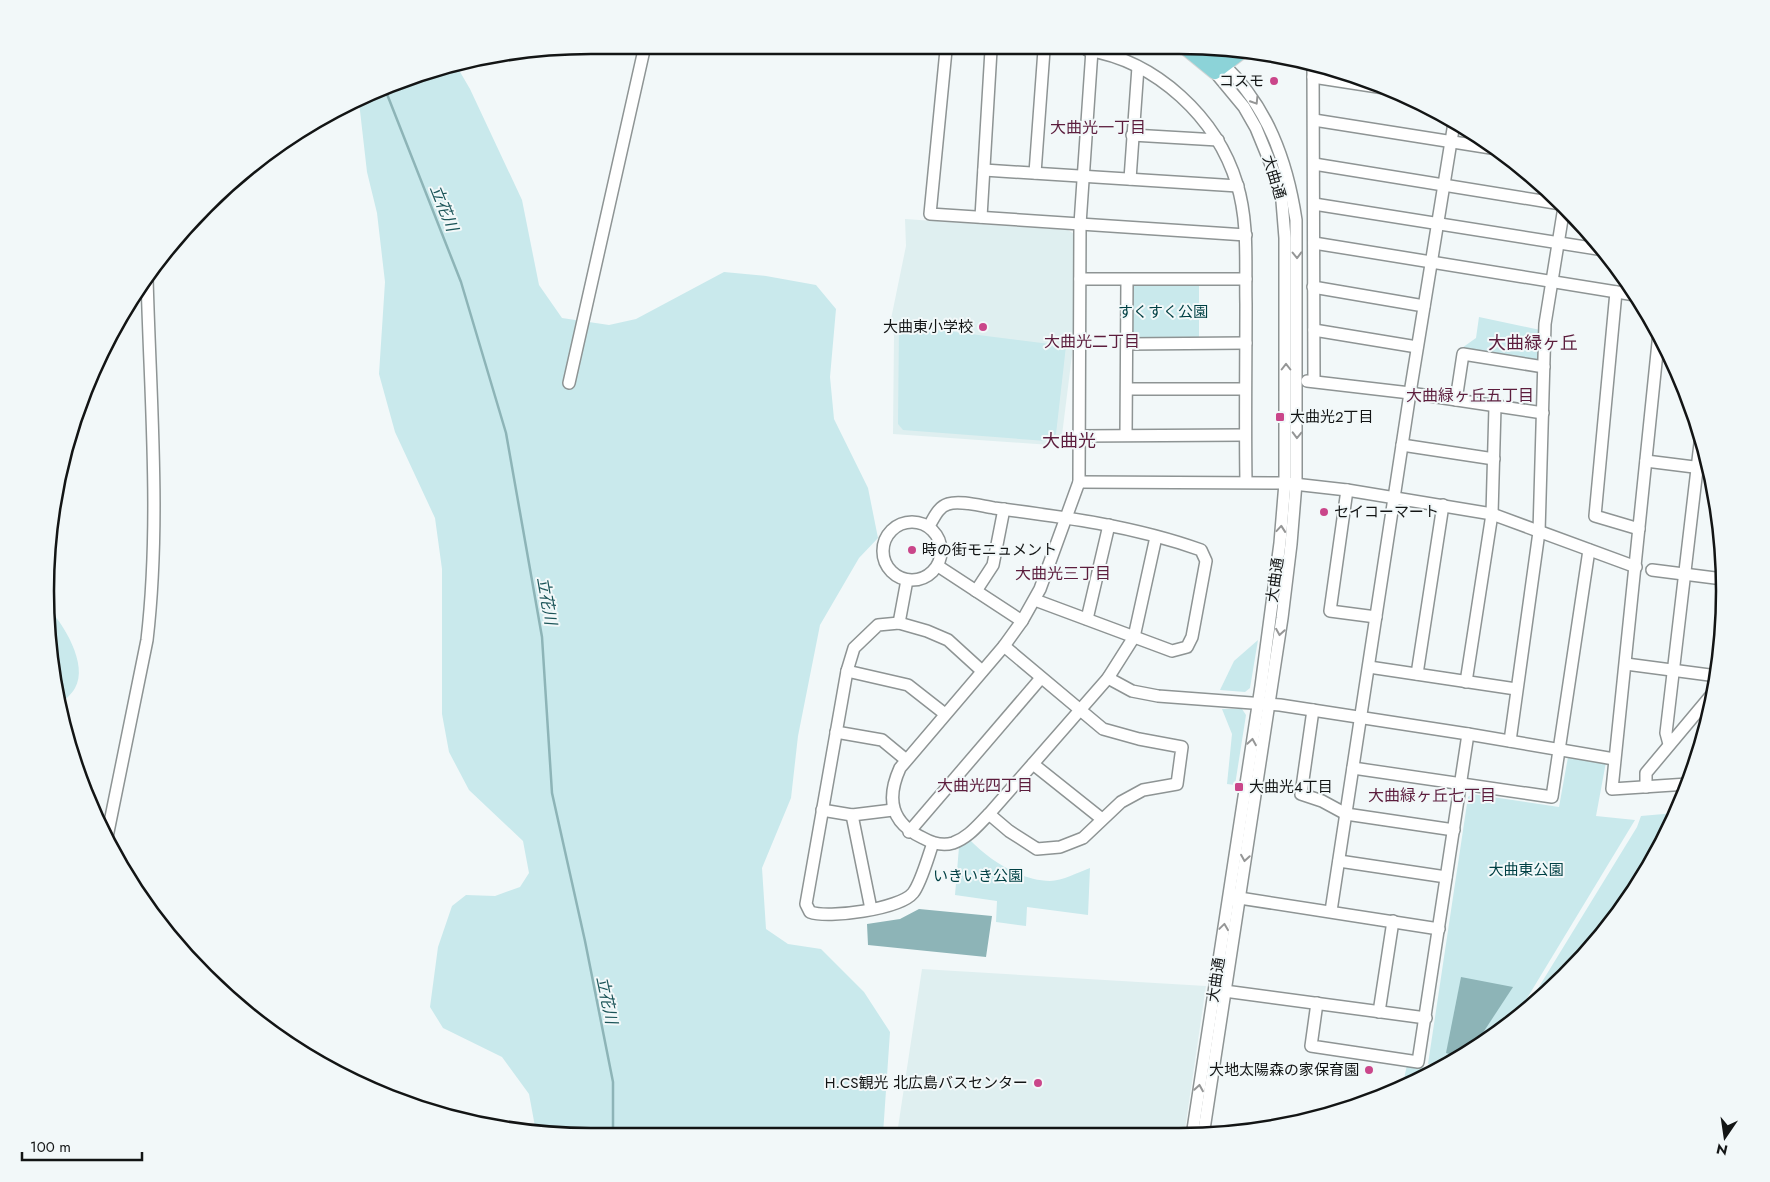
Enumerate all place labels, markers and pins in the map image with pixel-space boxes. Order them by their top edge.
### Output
place label: コスモ [1219,70,1264,92]
marker: コスモ [1268,75,1280,87]
place label: 大曲東小学校 [883,316,973,338]
marker: 大曲東小学校 [977,321,989,333]
place label: 大曲光2丁目 [1290,406,1374,428]
marker: 大曲光2丁目 [1274,411,1286,423]
place label: セイコーマート [1334,501,1439,523]
marker: セイコーマート [1318,506,1330,518]
place label: 時の街モニュメント [922,539,1057,561]
marker: 時の街モニュメント [906,544,918,556]
place label: 大曲光4丁目 [1249,776,1333,798]
marker: 大曲光4丁目 [1233,781,1245,793]
place label: 大地太陽森の家保育園 [1209,1059,1359,1081]
marker: 大地太陽森の家保育園 [1363,1064,1375,1076]
place label: H.CS観光 北広島バスセンター [825,1072,1028,1094]
marker: H.CS観光 北広島バスセンター [1032,1077,1044,1089]

